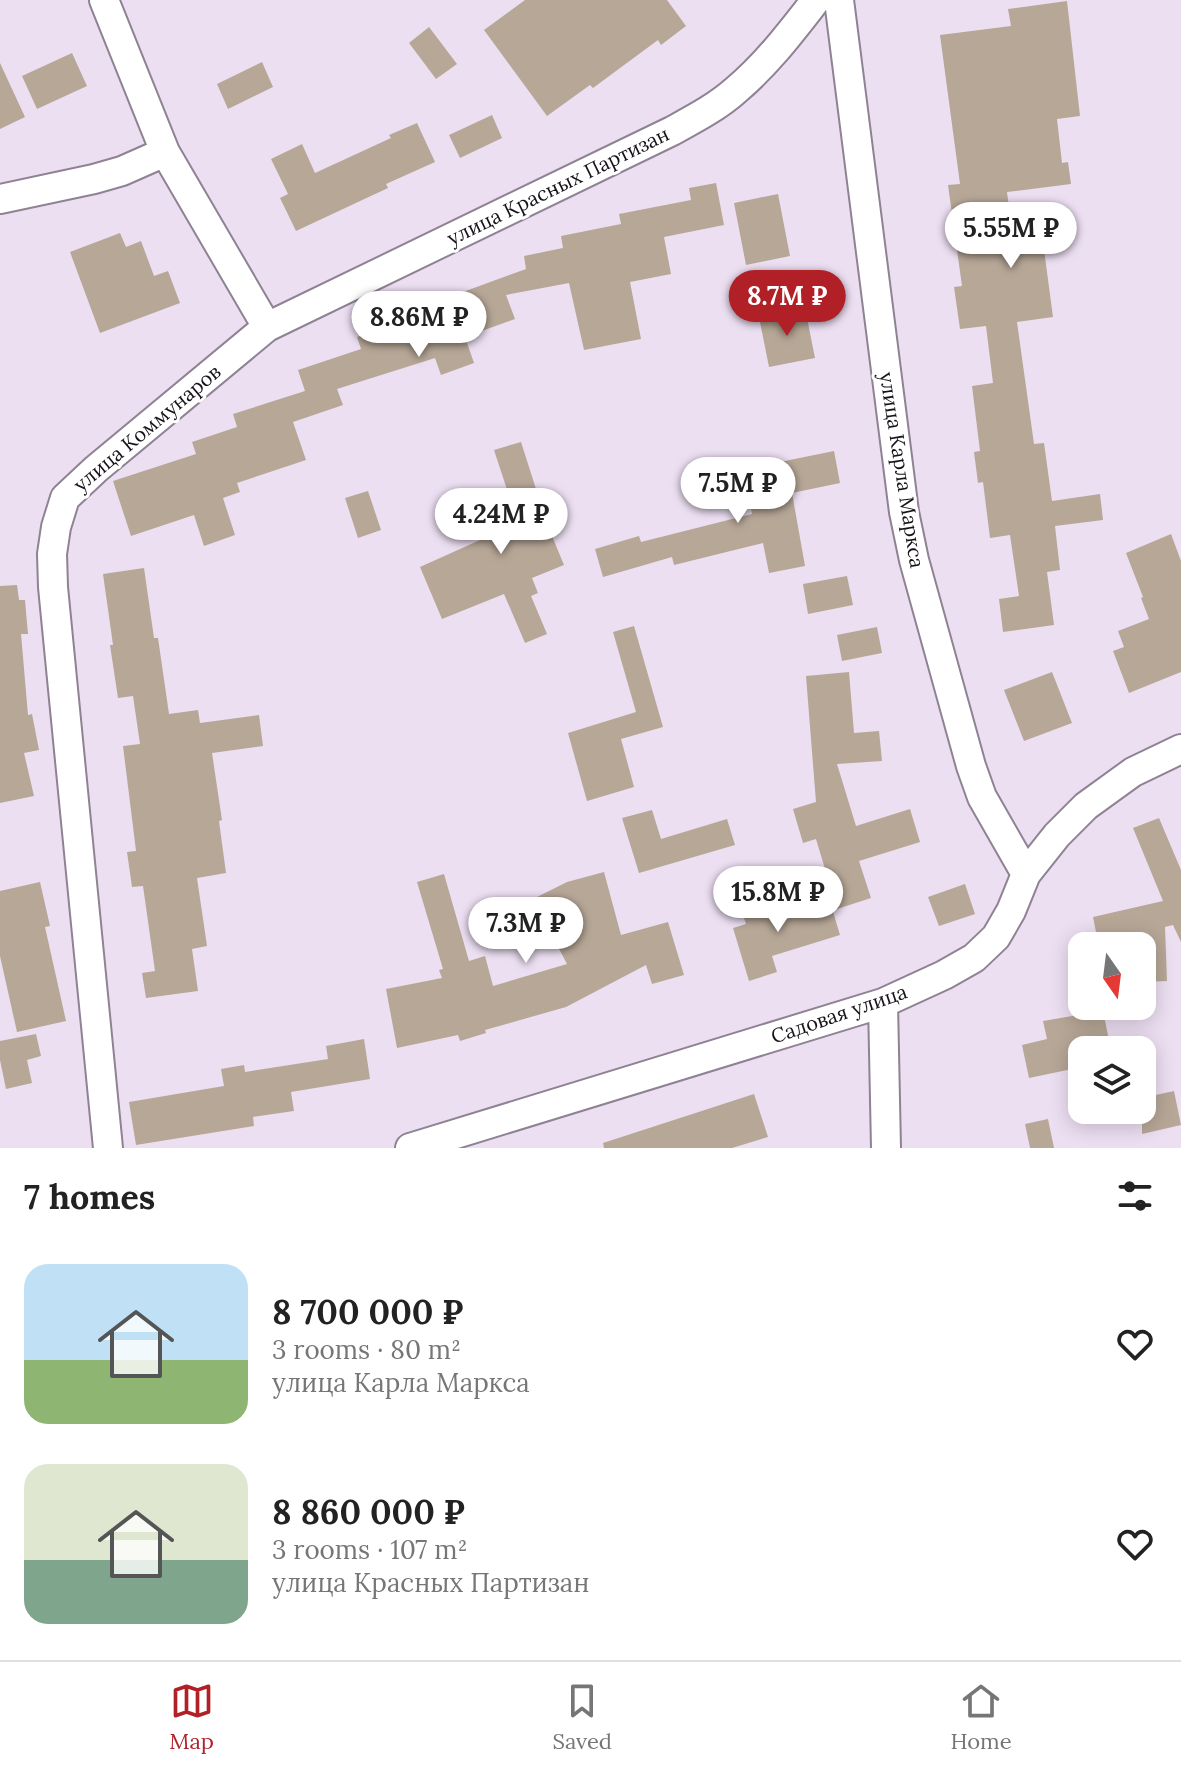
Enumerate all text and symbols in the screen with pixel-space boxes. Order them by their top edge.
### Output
street label: улица Красных Партизан [443,121,673,250]
pin: 5.55M ₽ [937,202,1085,270]
text: 5.55M ₽ [963,211,1059,244]
pin: 8.7M ₽ [722,270,852,338]
text: 8.7M ₽ [747,279,827,312]
pin: 8.86M ₽ [345,291,493,359]
text: 8.86M ₽ [370,300,468,333]
street label: улица Коммунаров [68,359,225,497]
street label: улица Карла Маркса [875,370,930,570]
pin: 7.5M ₽ [673,457,803,525]
text: 7.5M ₽ [699,466,777,499]
pin: 4.24M ₽ [427,488,575,556]
text: 4.24M ₽ [453,497,549,530]
pin: 15.8M ₽ [704,866,852,934]
text: 15.8M ₽ [731,875,825,908]
pin: 7.3M ₽ [461,897,591,965]
text: 7.3M ₽ [486,906,566,939]
north arrow [1068,932,1156,1020]
map controls [1068,932,1156,1124]
street label: Садовая улица [768,979,910,1048]
button: layers [1068,1036,1156,1124]
icon: filters [1113,1174,1157,1218]
text: 7 homes [24,1175,155,1218]
text: 8 700 000 ₽ [272,1290,463,1333]
icon: home [88,1296,184,1392]
icon: heart [1113,1322,1157,1366]
text: 3 rooms · 80 m² [272,1333,461,1366]
text: улица Карла Маркса [272,1366,530,1399]
text: 8 860 000 ₽ [272,1490,465,1533]
icon: home [88,1496,184,1592]
icon: heart [1113,1522,1157,1566]
text: 3 rooms · 107 m² [272,1533,467,1566]
text: улица Красных Партизан [272,1566,589,1599]
tab: Map [169,1679,214,1755]
tab: Saved [552,1679,612,1755]
tab: Home [951,1679,1012,1755]

